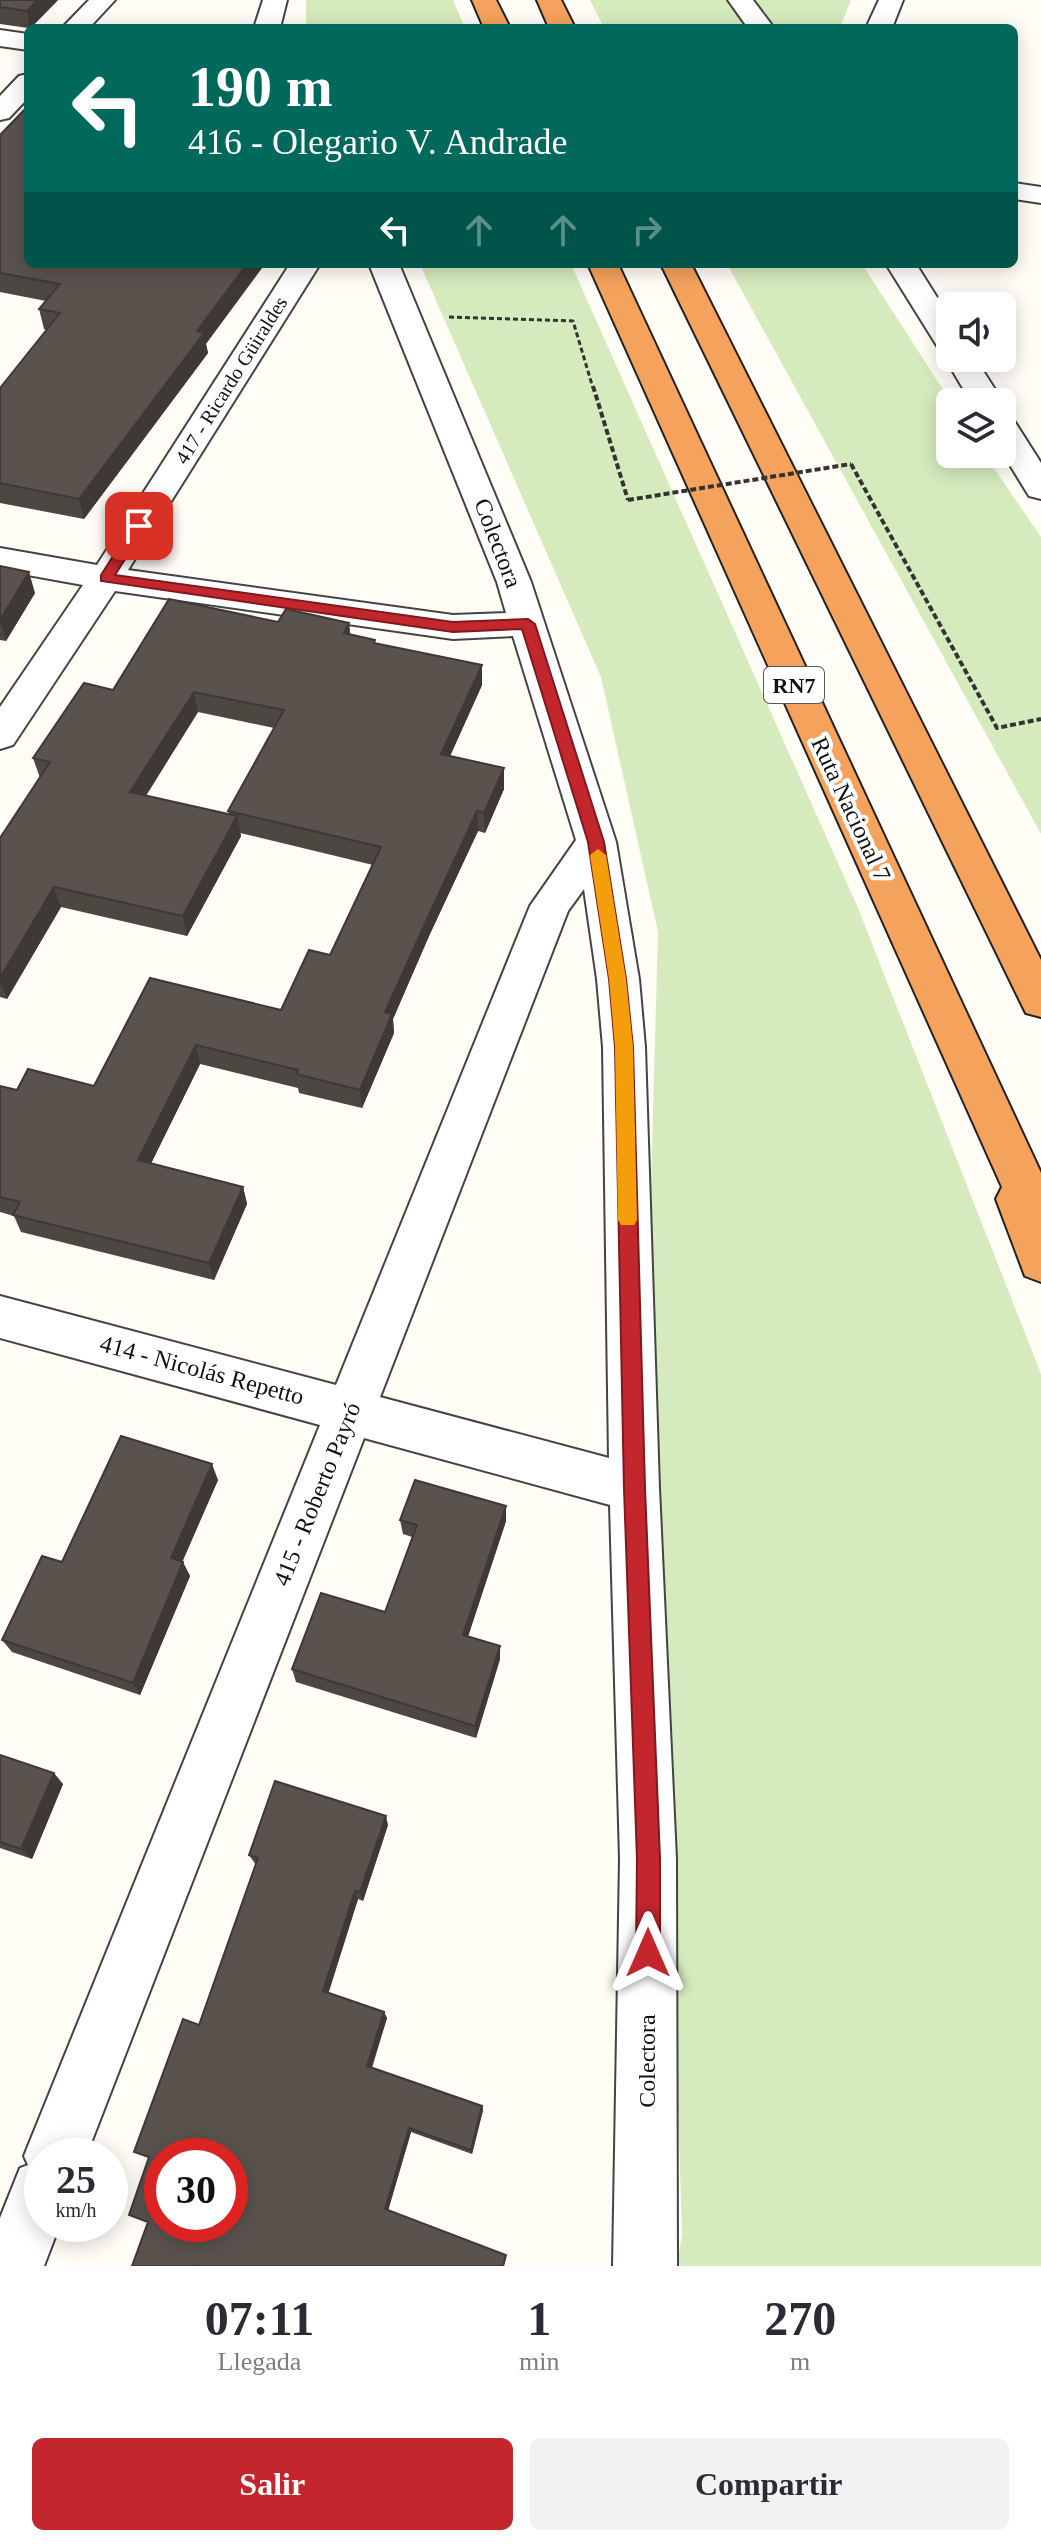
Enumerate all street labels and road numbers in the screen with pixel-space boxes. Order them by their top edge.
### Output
street label: 417 - Ricardo Güiraldes [171,292,292,468]
street label: Colectora [469,495,527,592]
road number: RN7 [764,667,824,703]
street label: Ruta Nacional 7 [806,733,896,885]
street label: 414 - Nicolás Repetto [97,1330,307,1410]
street label: 415 - Roberto Payró [268,1399,366,1589]
street label: Colectora [634,2014,660,2108]

